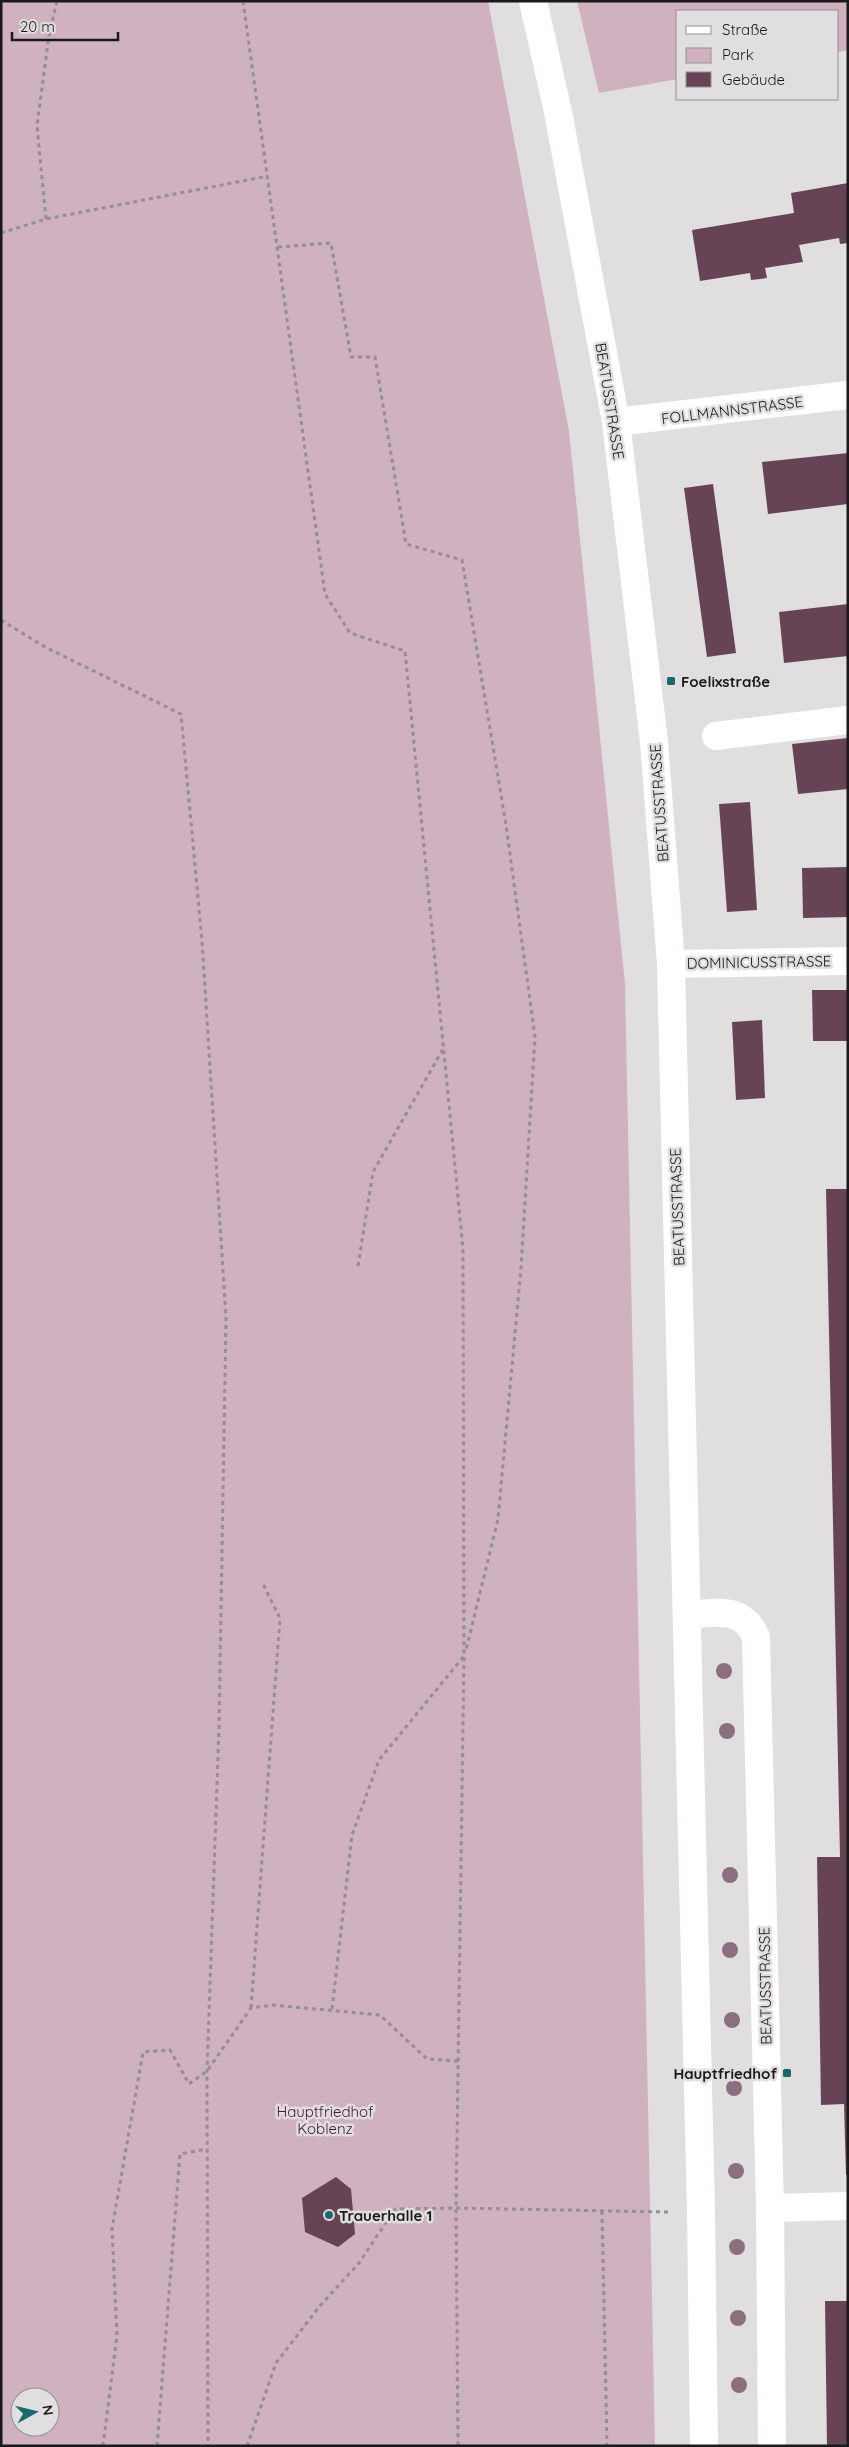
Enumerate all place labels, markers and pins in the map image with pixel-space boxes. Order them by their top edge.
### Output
place label: Foelixstraße [681,672,770,691]
marker: Foelixstraße [665,675,677,687]
place label: Hauptfriedhof [673,2064,777,2083]
marker: Hauptfriedhof [781,2067,793,2079]
place label: Trauerhalle 1 [339,2206,432,2225]
marker: Trauerhalle 1 [323,2209,335,2221]

